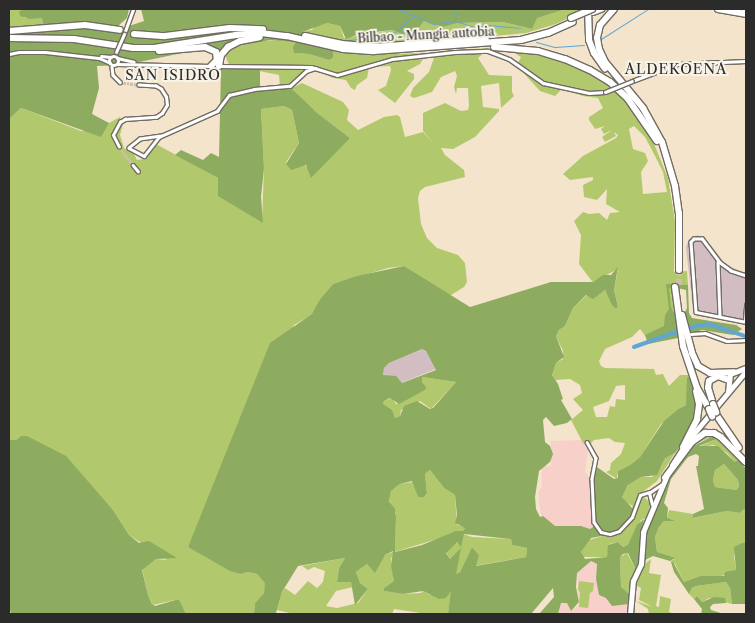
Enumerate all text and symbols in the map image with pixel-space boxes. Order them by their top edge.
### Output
street label: Bilbao - Mungia autobia [357,24,495,46]
district label: ALDEKOENA [624,61,728,77]
district label: SAN ISIDRO [124,67,222,83]

